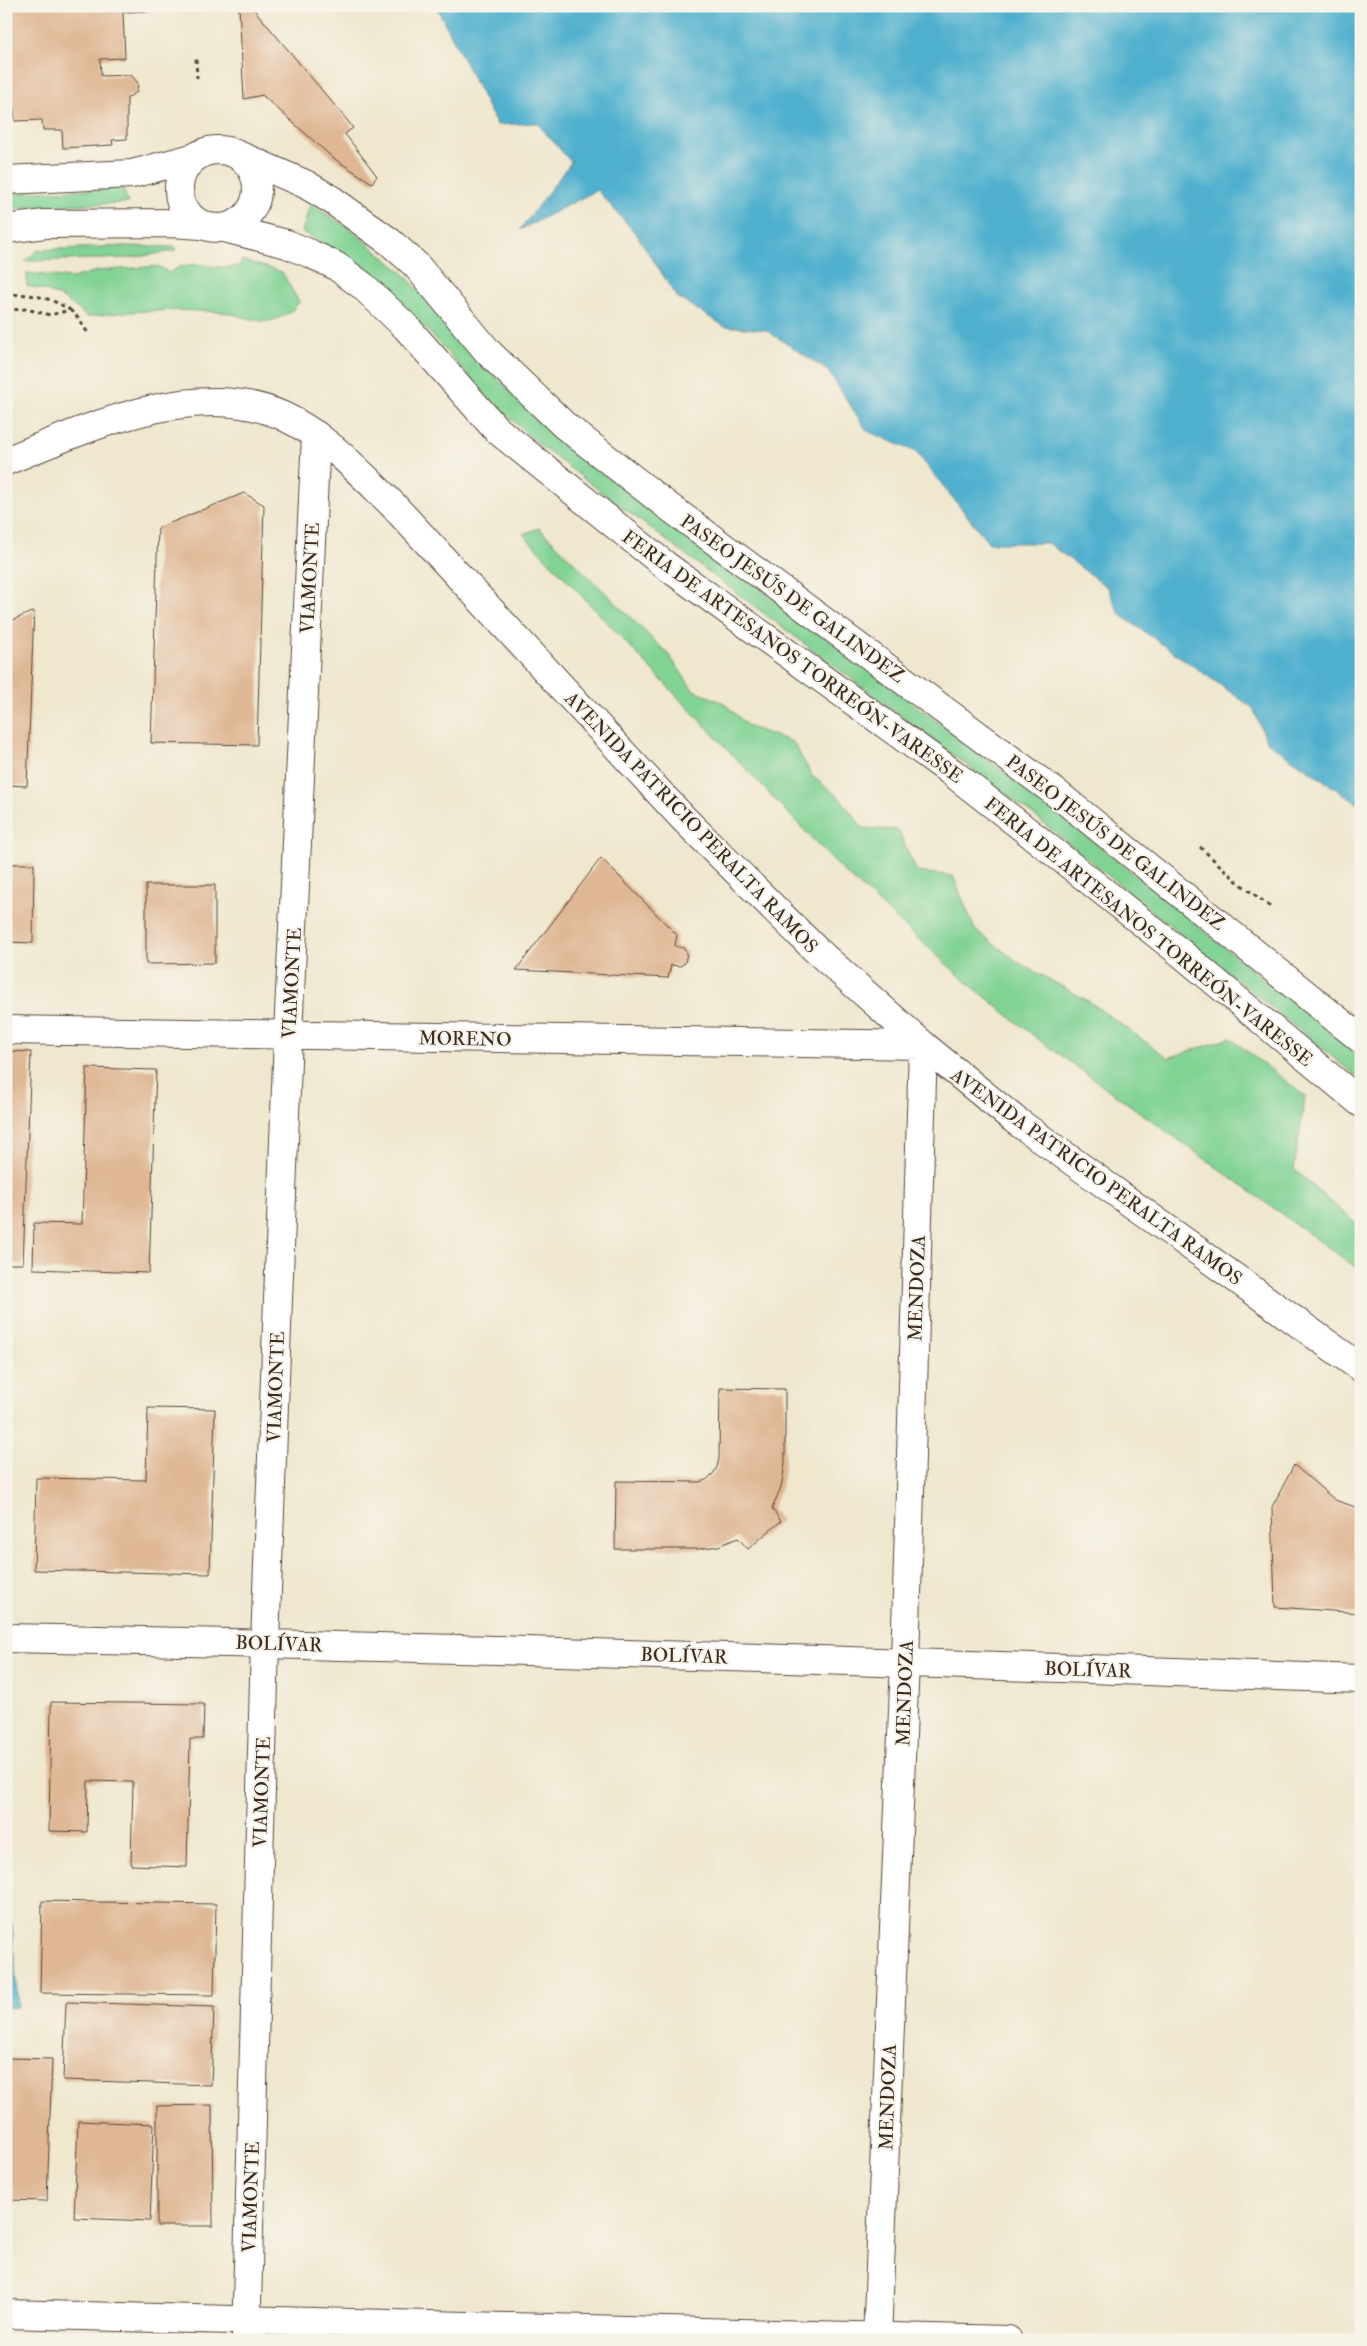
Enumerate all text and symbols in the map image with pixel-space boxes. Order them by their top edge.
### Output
street label: PASEO JESÚS DE GALINDEZ [676,508,910,688]
street label: VIAMONTE [295,522,325,634]
street label: FERIA DE ARTESANOS TORREÓN-VARESSE [617,523,969,789]
street label: AVENIDA PATRICIO PERALTA RAMOS [559,686,823,959]
street label: PASEO JESÚS DE GALINDEZ [1001,748,1231,936]
street label: FERIA DE ARTESANOS TORREÓN-VARESSE [979,790,1319,1072]
street label: VIAMONTE [277,927,307,1039]
street label: MORENO [418,1026,512,1052]
street label: AVENIDA PATRICIO PERALTA RAMOS [945,1062,1247,1291]
street label: MENDOZA [903,1234,931,1342]
street label: VIAMONTE [262,1331,290,1443]
street label: BOLÍVAR [235,1628,323,1658]
street label: MENDOZA [891,1639,919,1747]
street label: BOLÍVAR [640,1640,728,1670]
street label: BOLÍVAR [1044,1654,1132,1684]
street label: VIAMONTE [248,1736,276,1848]
street label: MENDOZA [874,2043,902,2151]
street label: VIAMONTE [237,2141,265,2253]

